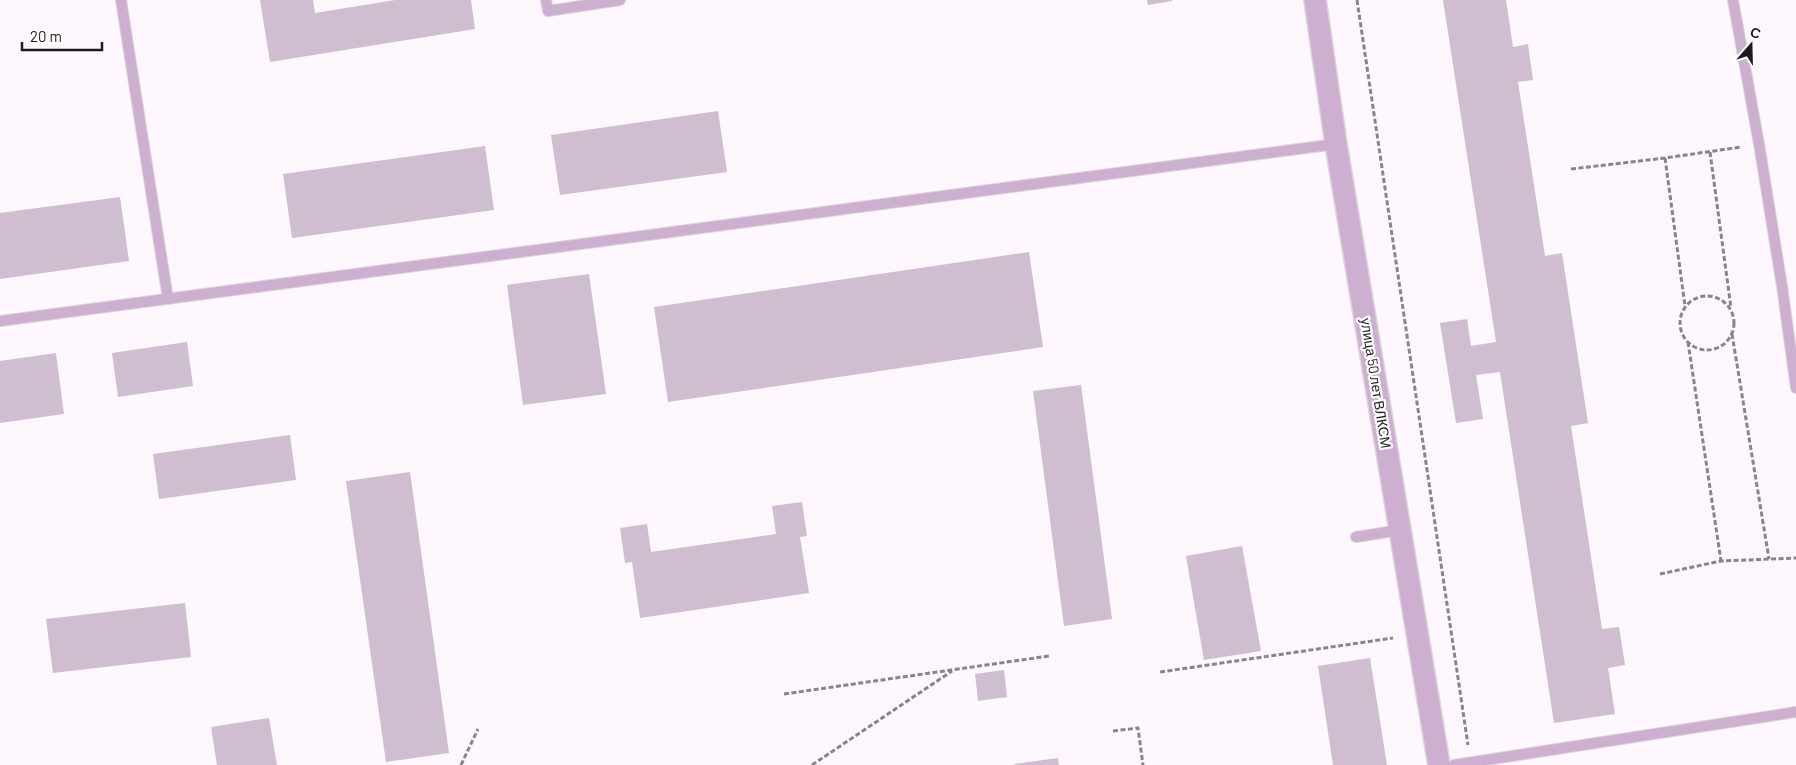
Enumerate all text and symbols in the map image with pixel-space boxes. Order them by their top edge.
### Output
scale bar [22,20,102,52]
north arrow [1726,20,1776,70]
text: С [1748,23,1763,42]
text: 20 m [30,27,62,45]
street label: улица 50 лет ВЛКСМ [1358,316,1395,449]

